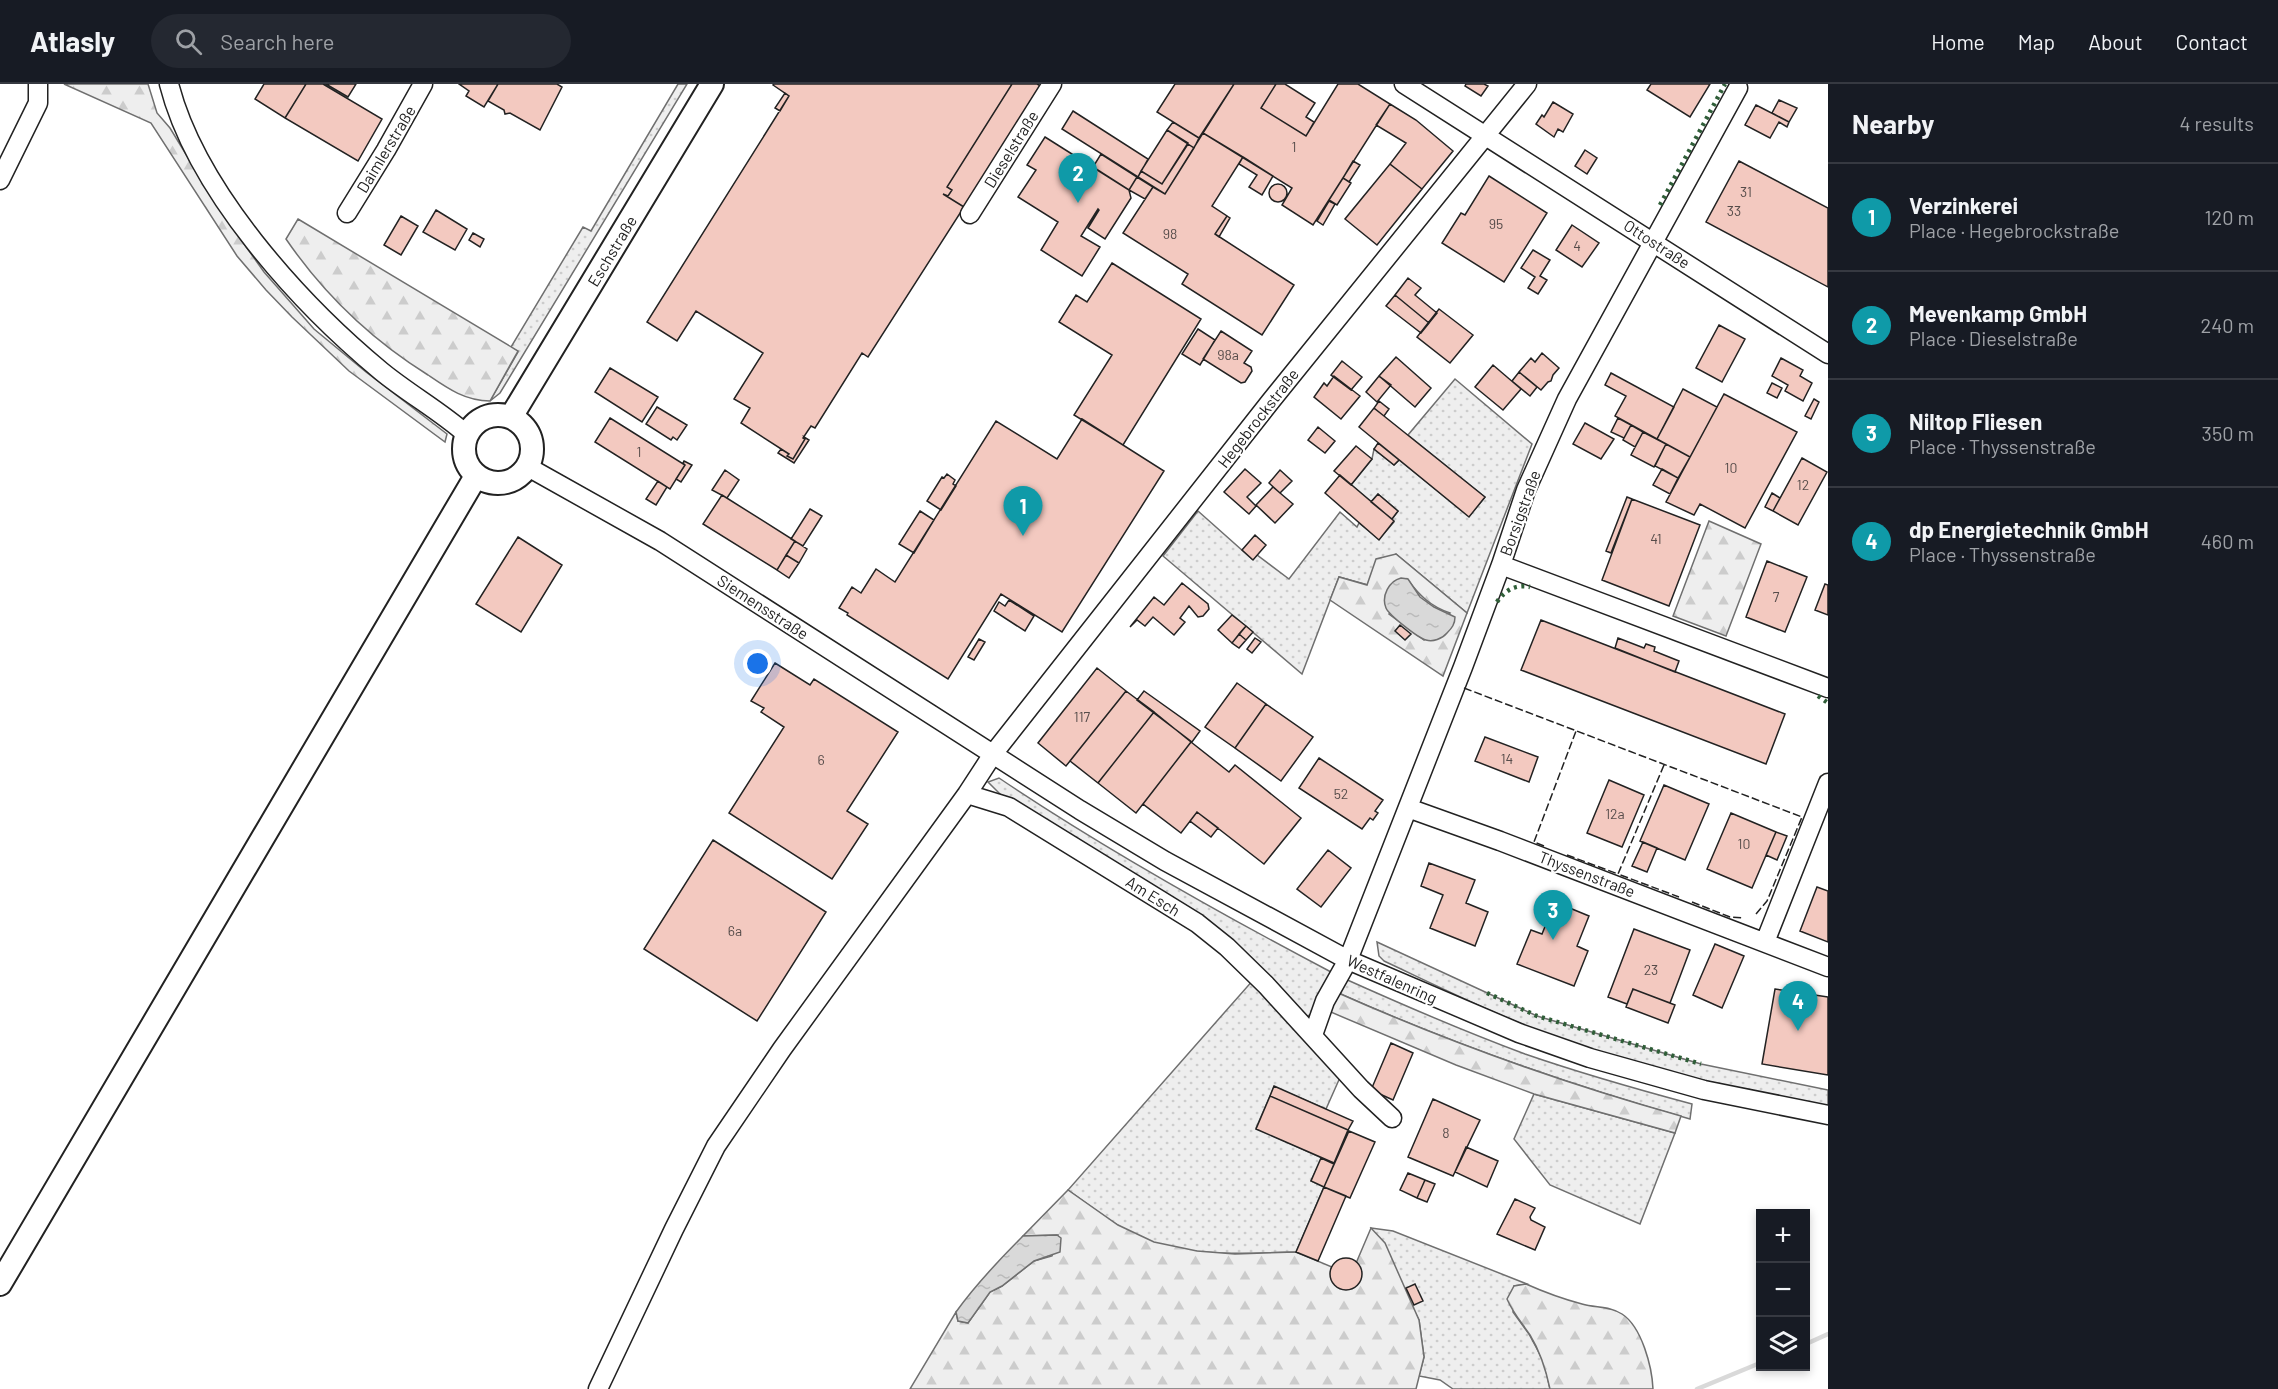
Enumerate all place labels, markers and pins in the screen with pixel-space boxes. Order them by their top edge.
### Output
pin: 2 [1058,154,1098,203]
pin: 1 [1004,486,1042,536]
pin: 3 [1534,890,1572,940]
pin: 4 [1778,982,1818,1031]

